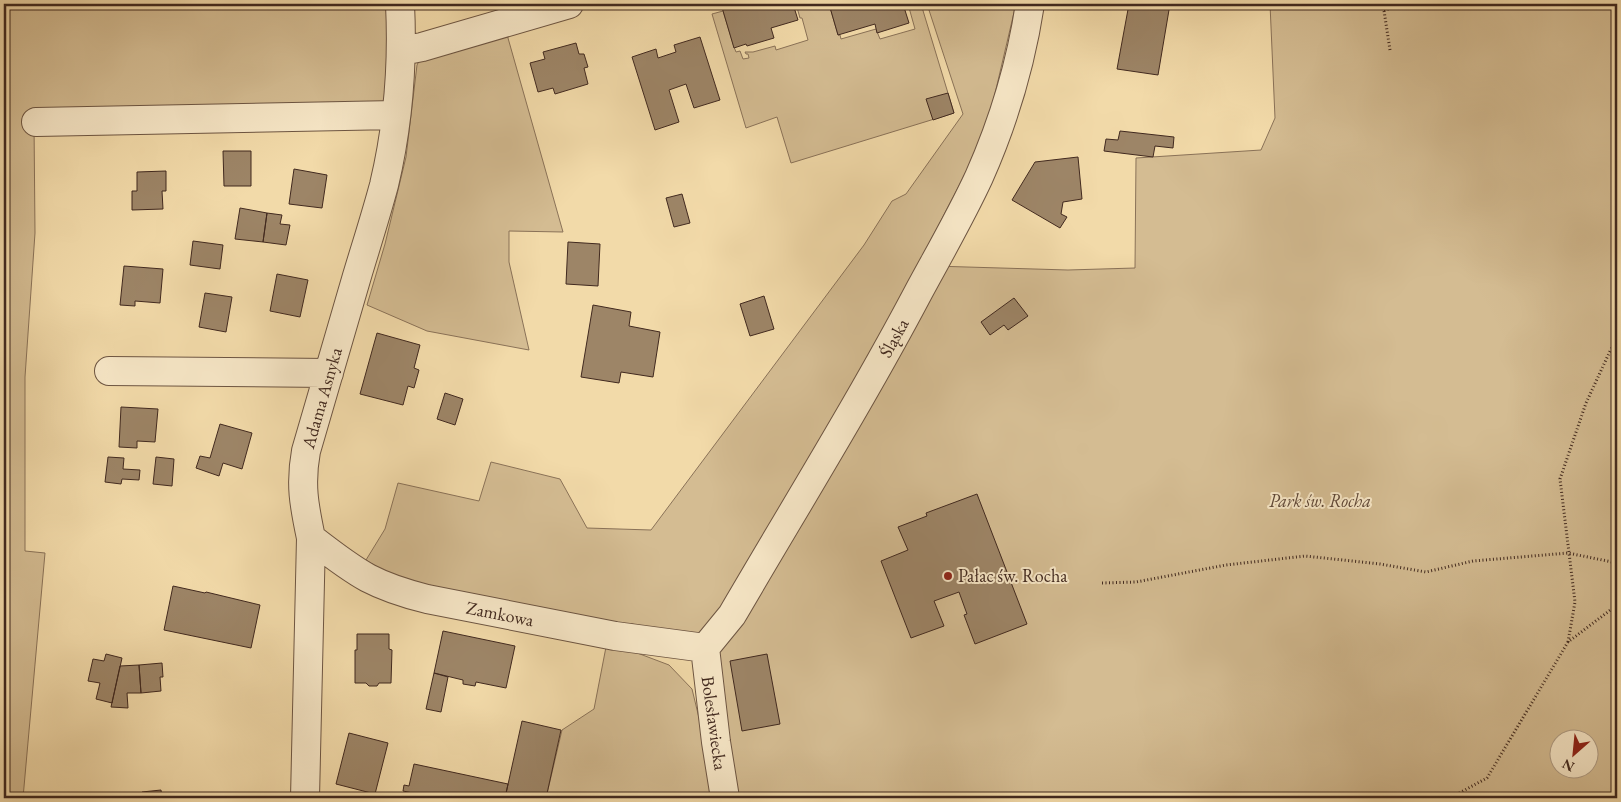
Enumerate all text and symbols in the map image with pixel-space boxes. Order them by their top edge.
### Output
street label: Śląska [873,313,914,361]
street label: Adama Asnyka [296,344,347,452]
park label: Park św. Rocha [1269,489,1371,512]
place label: Pałac św. Rocha [958,564,1068,587]
marker: Pałac św. Rocha [942,570,954,582]
street label: Zamkowa [464,596,537,631]
street label: Bolesławiecka [697,674,733,772]
north arrow [1548,730,1598,780]
text: N [1558,755,1577,776]

